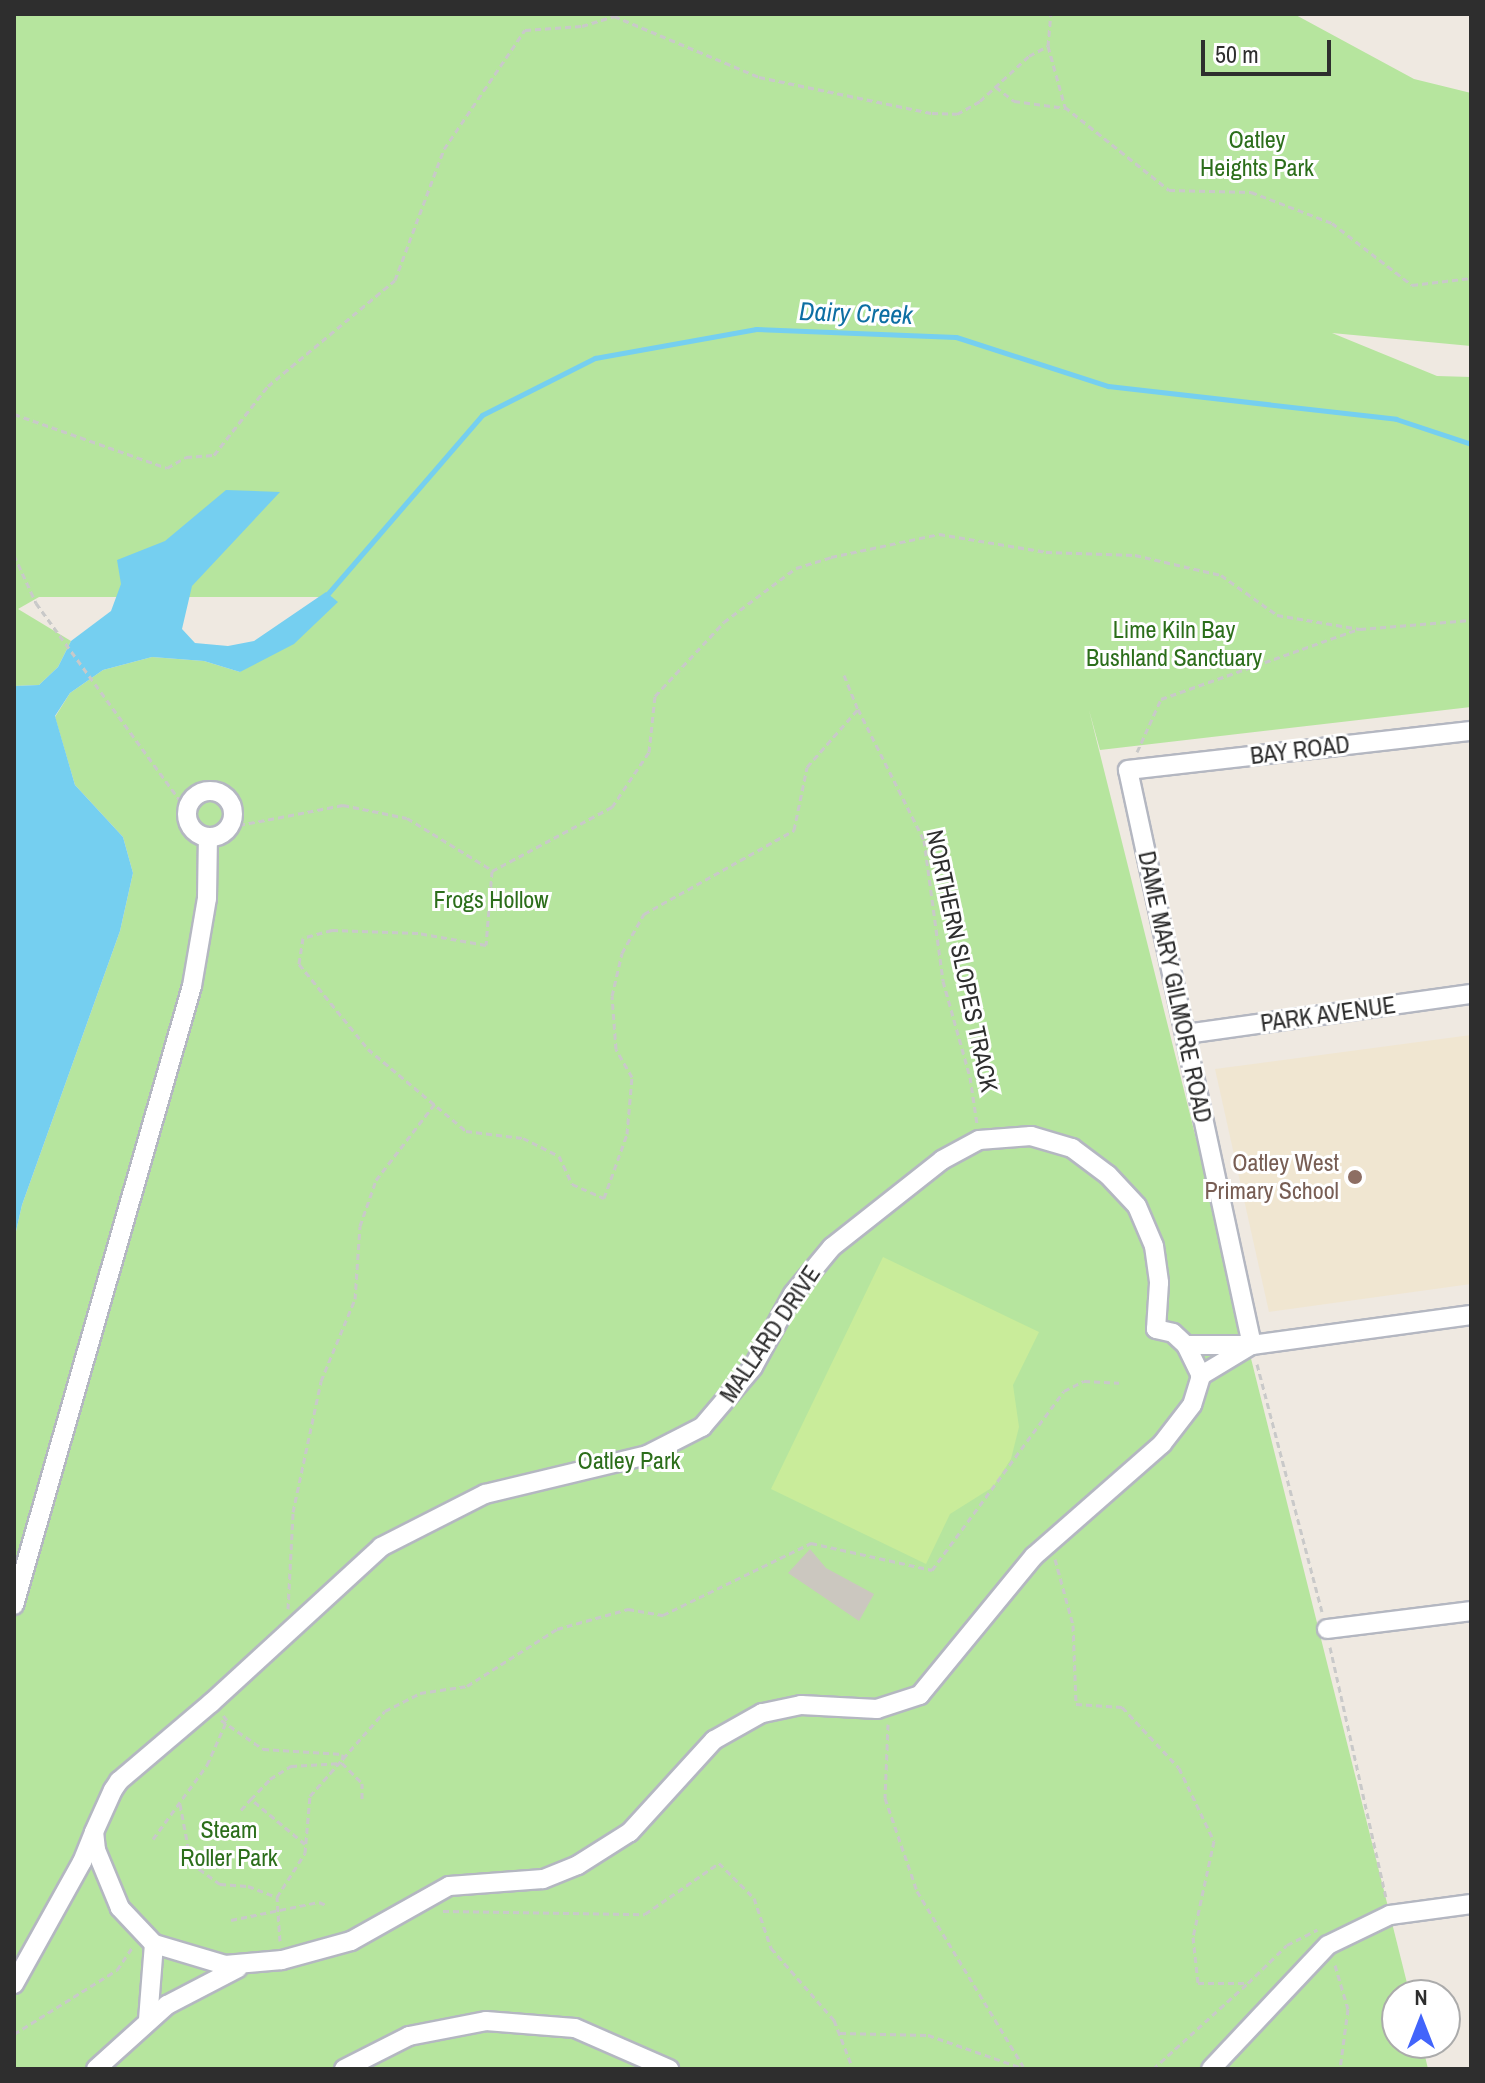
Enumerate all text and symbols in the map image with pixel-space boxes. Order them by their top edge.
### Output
scale bar [1205,24,1335,74]
text: 50 m [1215,38,1259,70]
park label: Oatley Heights Park [1200,126,1314,182]
water label: Dairy Creek [799,295,913,331]
park label: Lime Kiln Bay Bushland Sanctuary [1086,616,1262,672]
street label: BAY ROAD [1248,730,1352,770]
street label: NORTHERN SLOPES TRACK [920,827,1004,1095]
street label: DAME MARY GILMORE ROAD [1132,848,1218,1126]
park label: Frogs Hollow [434,886,548,914]
street label: PARK AVENUE [1258,990,1398,1038]
place label: Oatley West Primary School [1204,1149,1339,1205]
marker: Oatley West Primary School [1346,1168,1364,1186]
street label: MALLARD DRIVE [714,1260,826,1408]
park label: Oatley Park [578,1447,680,1475]
park label: Steam Roller Park [180,1816,278,1872]
north arrow [1381,1979,1461,2059]
text: N [1414,1982,1428,2012]

